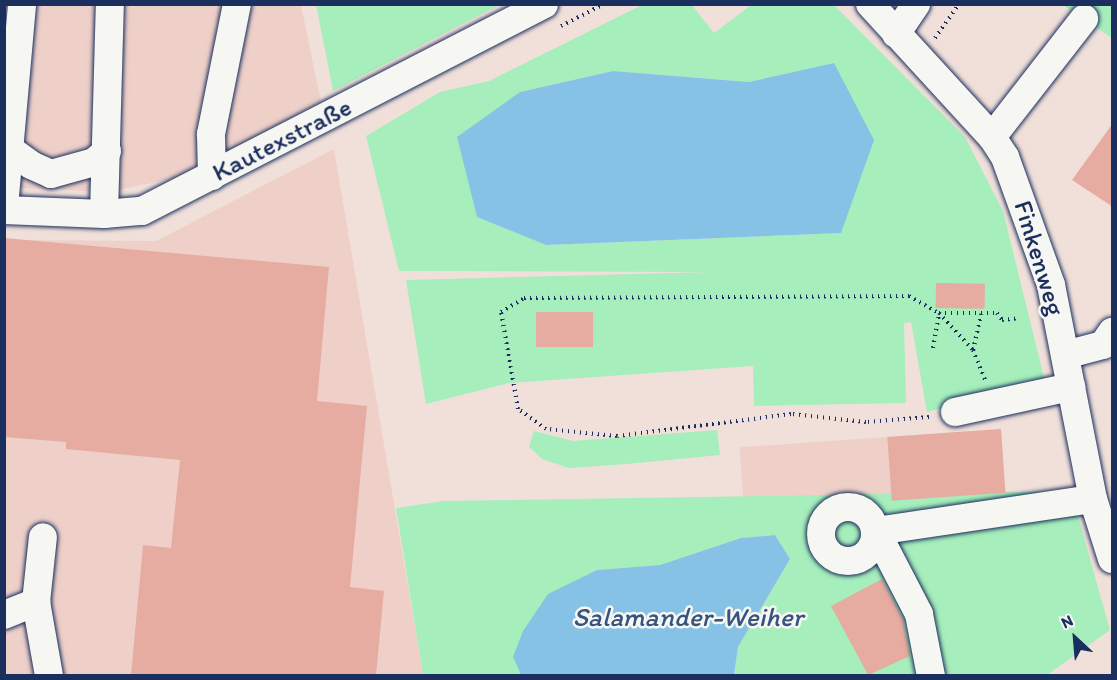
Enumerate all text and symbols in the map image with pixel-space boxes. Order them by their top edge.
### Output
street label: Kautexstraße [207,92,357,188]
street label: Finkenweg [1007,197,1071,319]
water label: Salamander-Weiher [573,601,803,633]
north arrow [1045,608,1105,668]
text: N [1058,610,1076,632]

